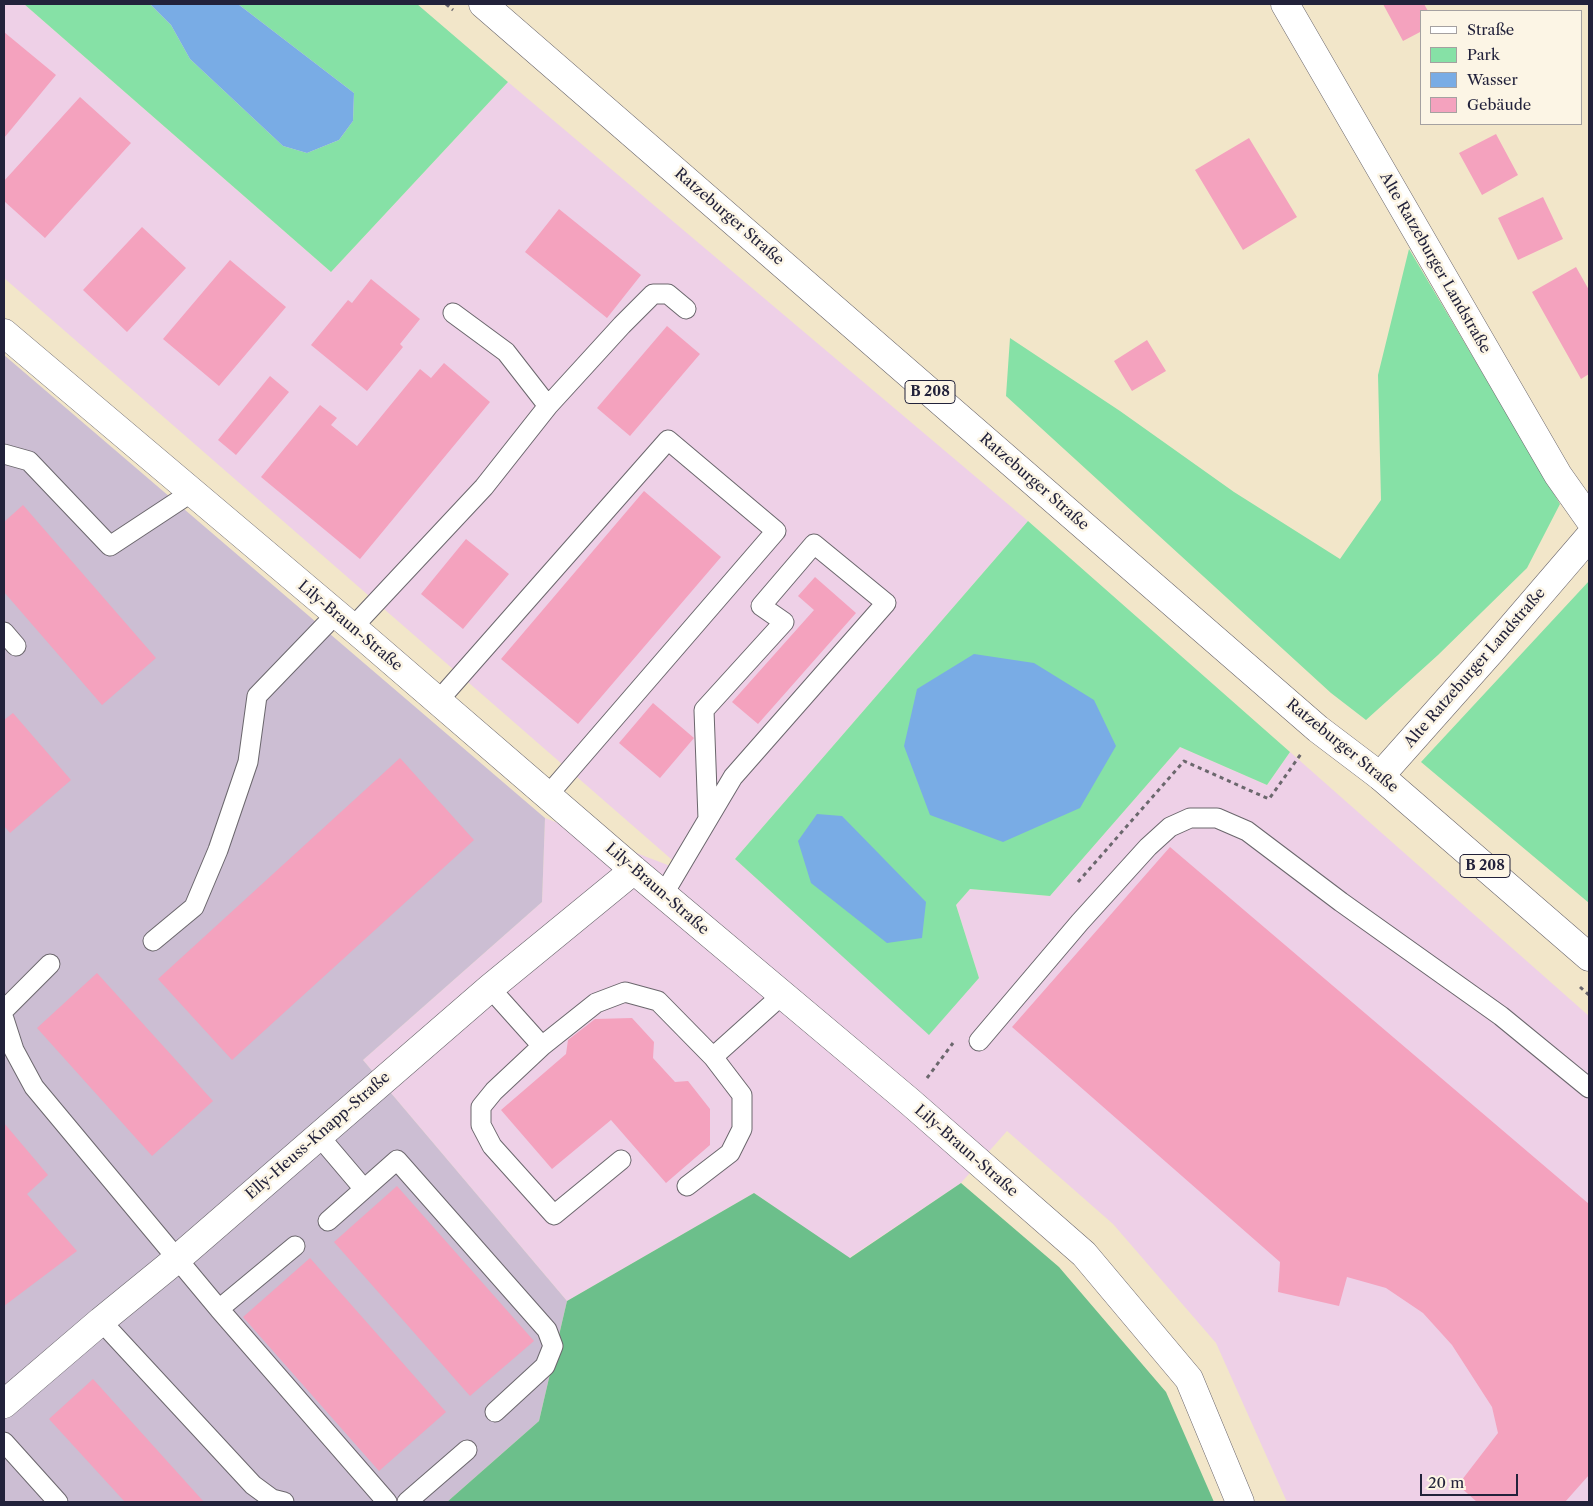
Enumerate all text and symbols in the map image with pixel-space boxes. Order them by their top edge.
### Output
legend [1420,10,1583,125]
text: Straße [1467,20,1514,39]
text: Park [1467,45,1500,64]
text: Wasser [1467,70,1518,89]
text: Gebäude [1467,95,1531,114]
street label: Ratzeburger Straße [671,165,787,269]
street label: Alte Ratzeburger Landstraße [1376,169,1494,357]
road number: B 208 [905,381,955,404]
street label: Ratzeburger Straße [976,430,1092,534]
street label: Lily-Braun-Straße [294,577,406,675]
street label: Alte Ratzeburger Landstraße [1401,584,1549,752]
street label: Ratzeburger Straße [1282,695,1402,797]
street label: Lily-Braun-Straße [602,839,712,939]
road number: B 208 [1460,854,1510,878]
street label: Elly-Heuss-Knapp-Straße [242,1068,394,1204]
street label: Lily-Braun-Straße [911,1101,1021,1201]
scale bar [1423,1464,1520,1496]
text: 20 m [1428,1473,1464,1492]

